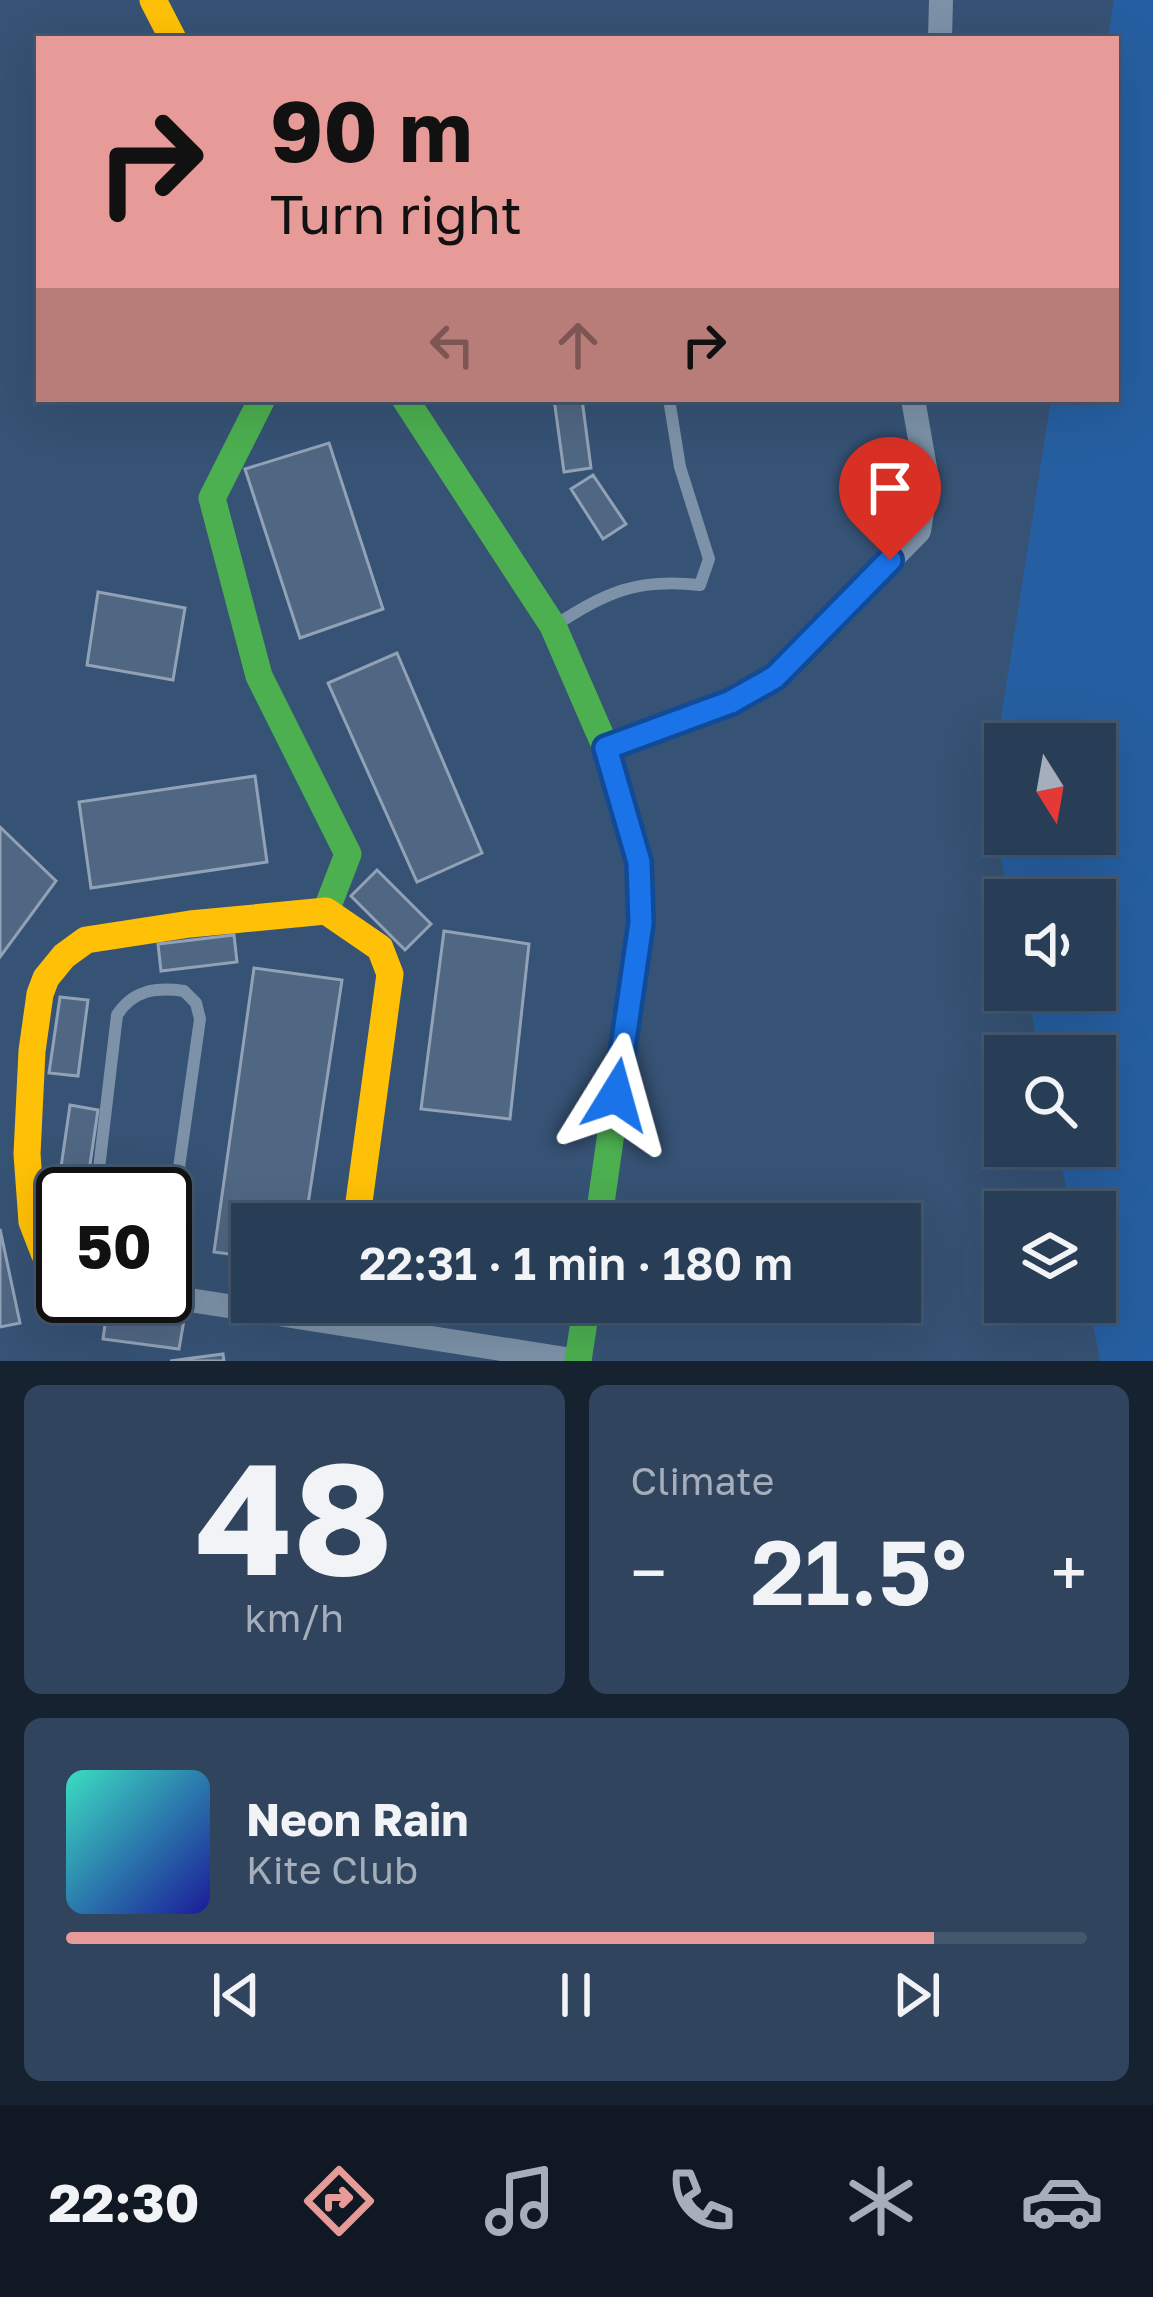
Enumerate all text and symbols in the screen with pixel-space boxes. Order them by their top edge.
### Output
text: 90 m [270,80,472,180]
icon: right [72,84,228,240]
text: Turn right [270,181,522,246]
icon: left [419,312,485,378]
icon: ahead [545,312,611,378]
icon: right [671,312,737,378]
pin [839,437,941,560]
icon: arrive [857,455,923,521]
north arrow [984,723,1116,855]
map controls [984,723,1116,1323]
button: sound [984,879,1116,1011]
position arrow [553,1032,679,1158]
button: search [984,1035,1116,1167]
speed limit sign: 50 [36,1167,192,1323]
button: layers [984,1191,1116,1323]
text: 22:31 · 1 min · 180 m [359,1236,793,1290]
text: 48 [196,1422,393,1609]
text: Climate [631,1457,774,1504]
text: 21.5° [751,1517,967,1625]
text: − [631,1532,667,1612]
text: + [1051,1532,1087,1612]
text: km/h [245,1594,344,1641]
text: Neon Rain [246,1792,469,1846]
text: Kite Club [246,1846,418,1893]
icon: previous [203,1962,269,2028]
icon: pause [543,1962,609,2028]
icon: next [884,1962,950,2028]
icon: directions [297,2159,381,2243]
icon: music [478,2159,562,2243]
icon: phone [659,2159,743,2243]
icon: climate [839,2159,923,2243]
icon: car [1020,2159,1104,2243]
text: 22:30 [48,2169,200,2234]

